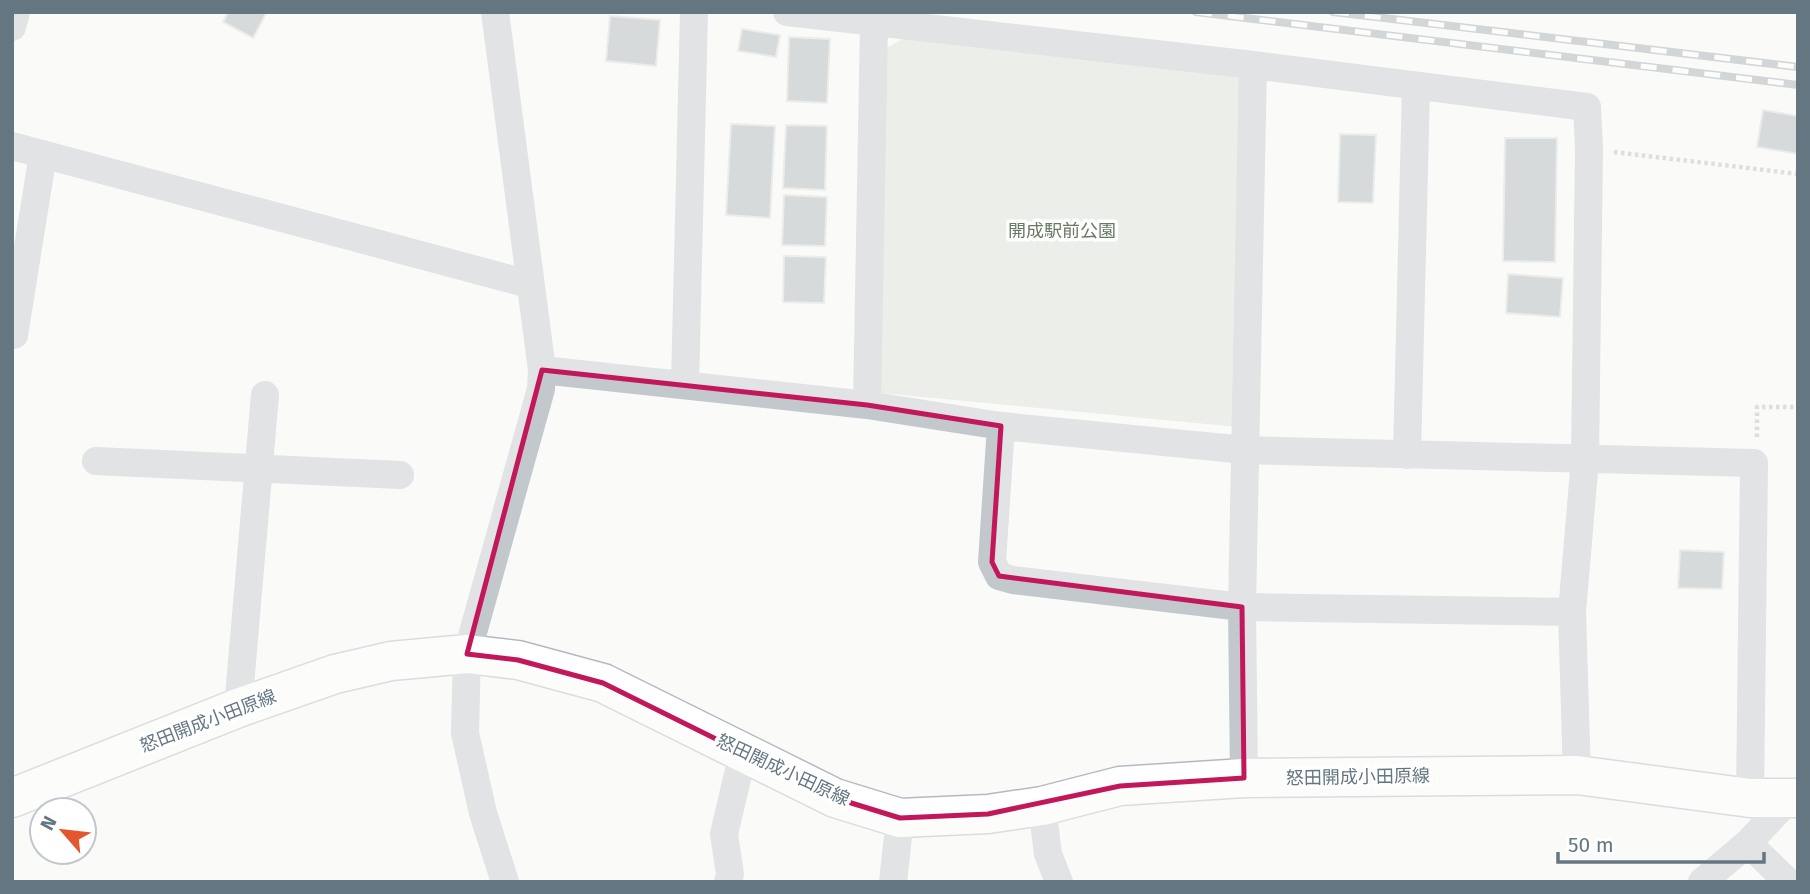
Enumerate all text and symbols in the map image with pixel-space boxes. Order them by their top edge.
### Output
park label: 開成駅前公園 [1008,220,1116,242]
street label: 怒田開成小田原線 [137,685,279,757]
street label: 怒田開成小田原線 [713,730,853,810]
street label: 怒田開成小田原線 [1286,765,1430,789]
north arrow [28,796,98,866]
text: N [35,812,62,834]
scale bar [1558,820,1764,864]
text: 50 m [1568,832,1614,858]

